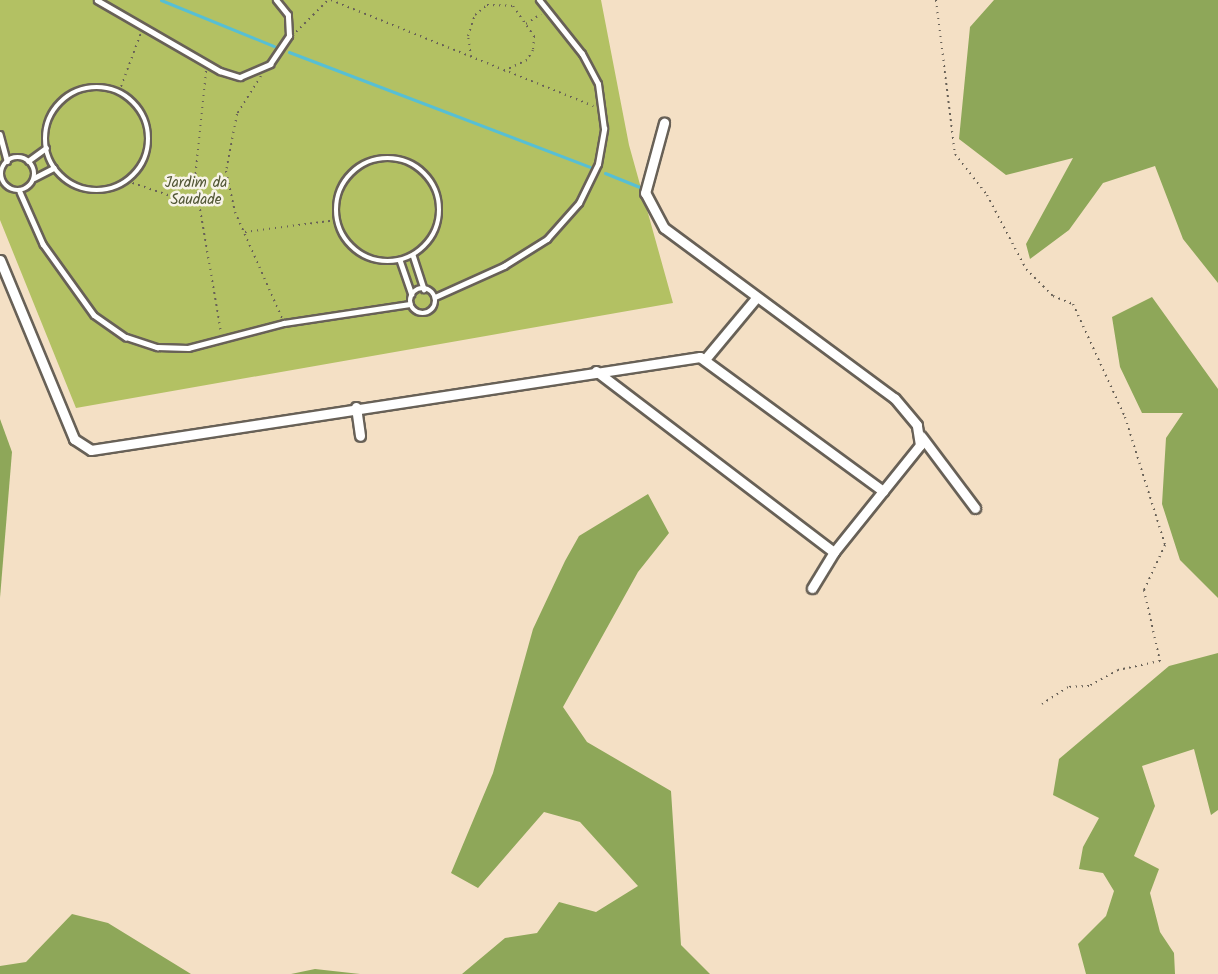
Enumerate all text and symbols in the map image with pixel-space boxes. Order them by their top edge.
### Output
park label: Jardim da Saudade [165,174,227,209]

